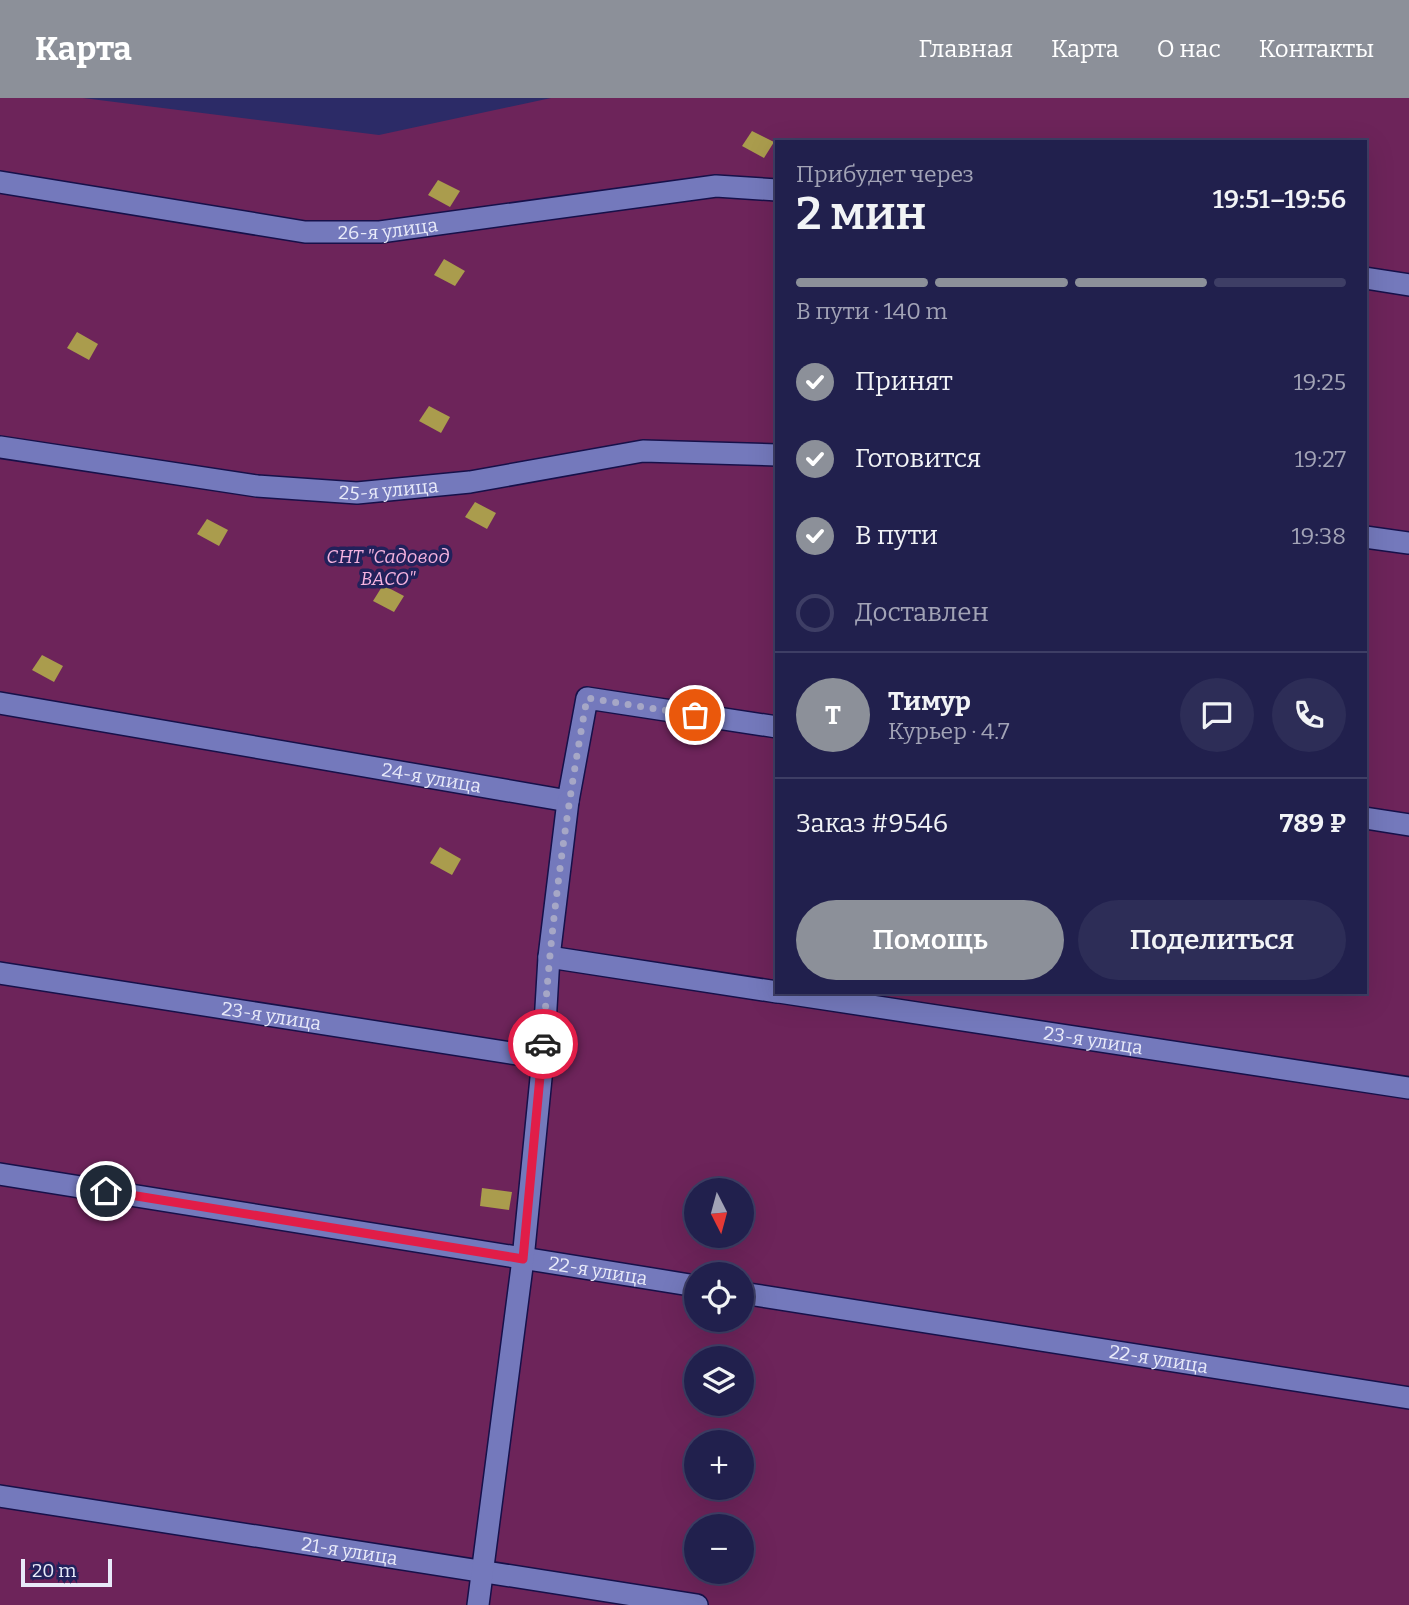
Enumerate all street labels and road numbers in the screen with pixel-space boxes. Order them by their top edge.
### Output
street label: 26-я улица [338,213,440,244]
street label: 25-я улица [338,474,440,505]
street label: 24-я улица [380,758,484,798]
street label: 23-я улица [220,997,323,1035]
street label: 23-я улица [1042,1021,1145,1059]
street label: 22-я улица [547,1252,650,1290]
street label: 22-я улица [1108,1340,1210,1378]
street label: 21-я улица [300,1532,400,1570]

